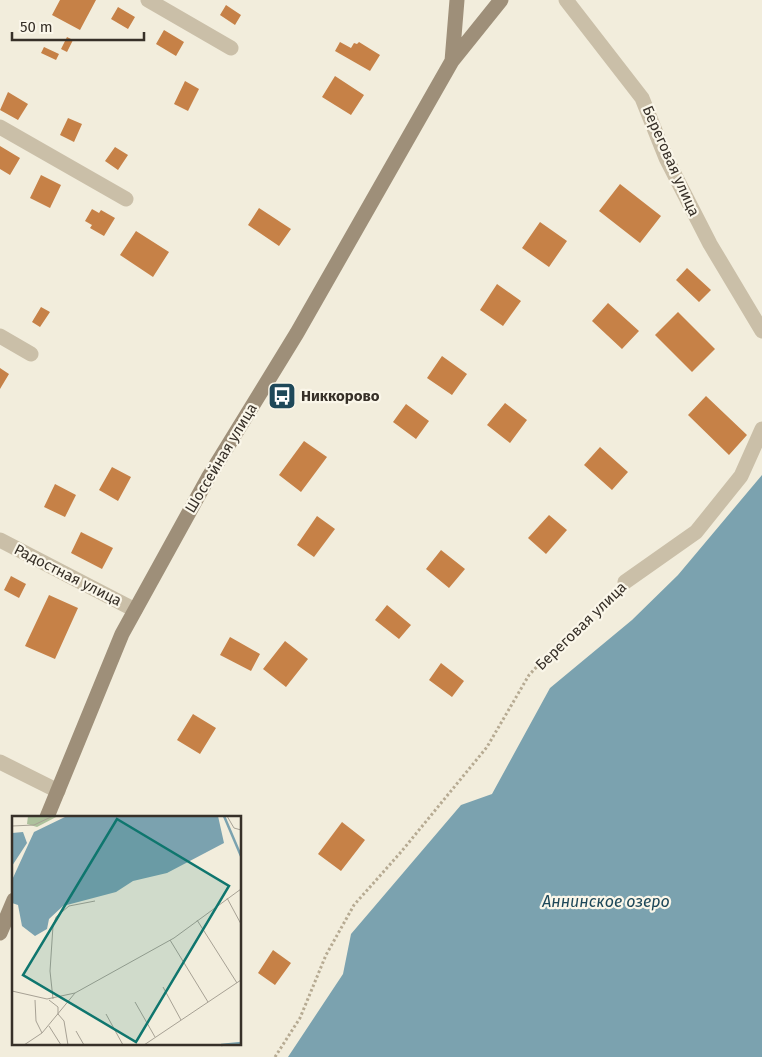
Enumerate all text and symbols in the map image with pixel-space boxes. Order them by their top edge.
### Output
scale bar [12,10,145,42]
text: 50 m [20,18,53,36]
street label: Береговая улица [639,103,703,219]
bus stop icon: Никкорово [267,381,297,411]
place label: Никкорово [301,387,380,405]
street label: Шоссейная улица [181,400,261,516]
street label: Радостная улица [11,540,125,610]
street label: Береговая улица [532,578,630,674]
inset map [12,816,241,1044]
water label: Аннинское озеро [541,892,670,911]

